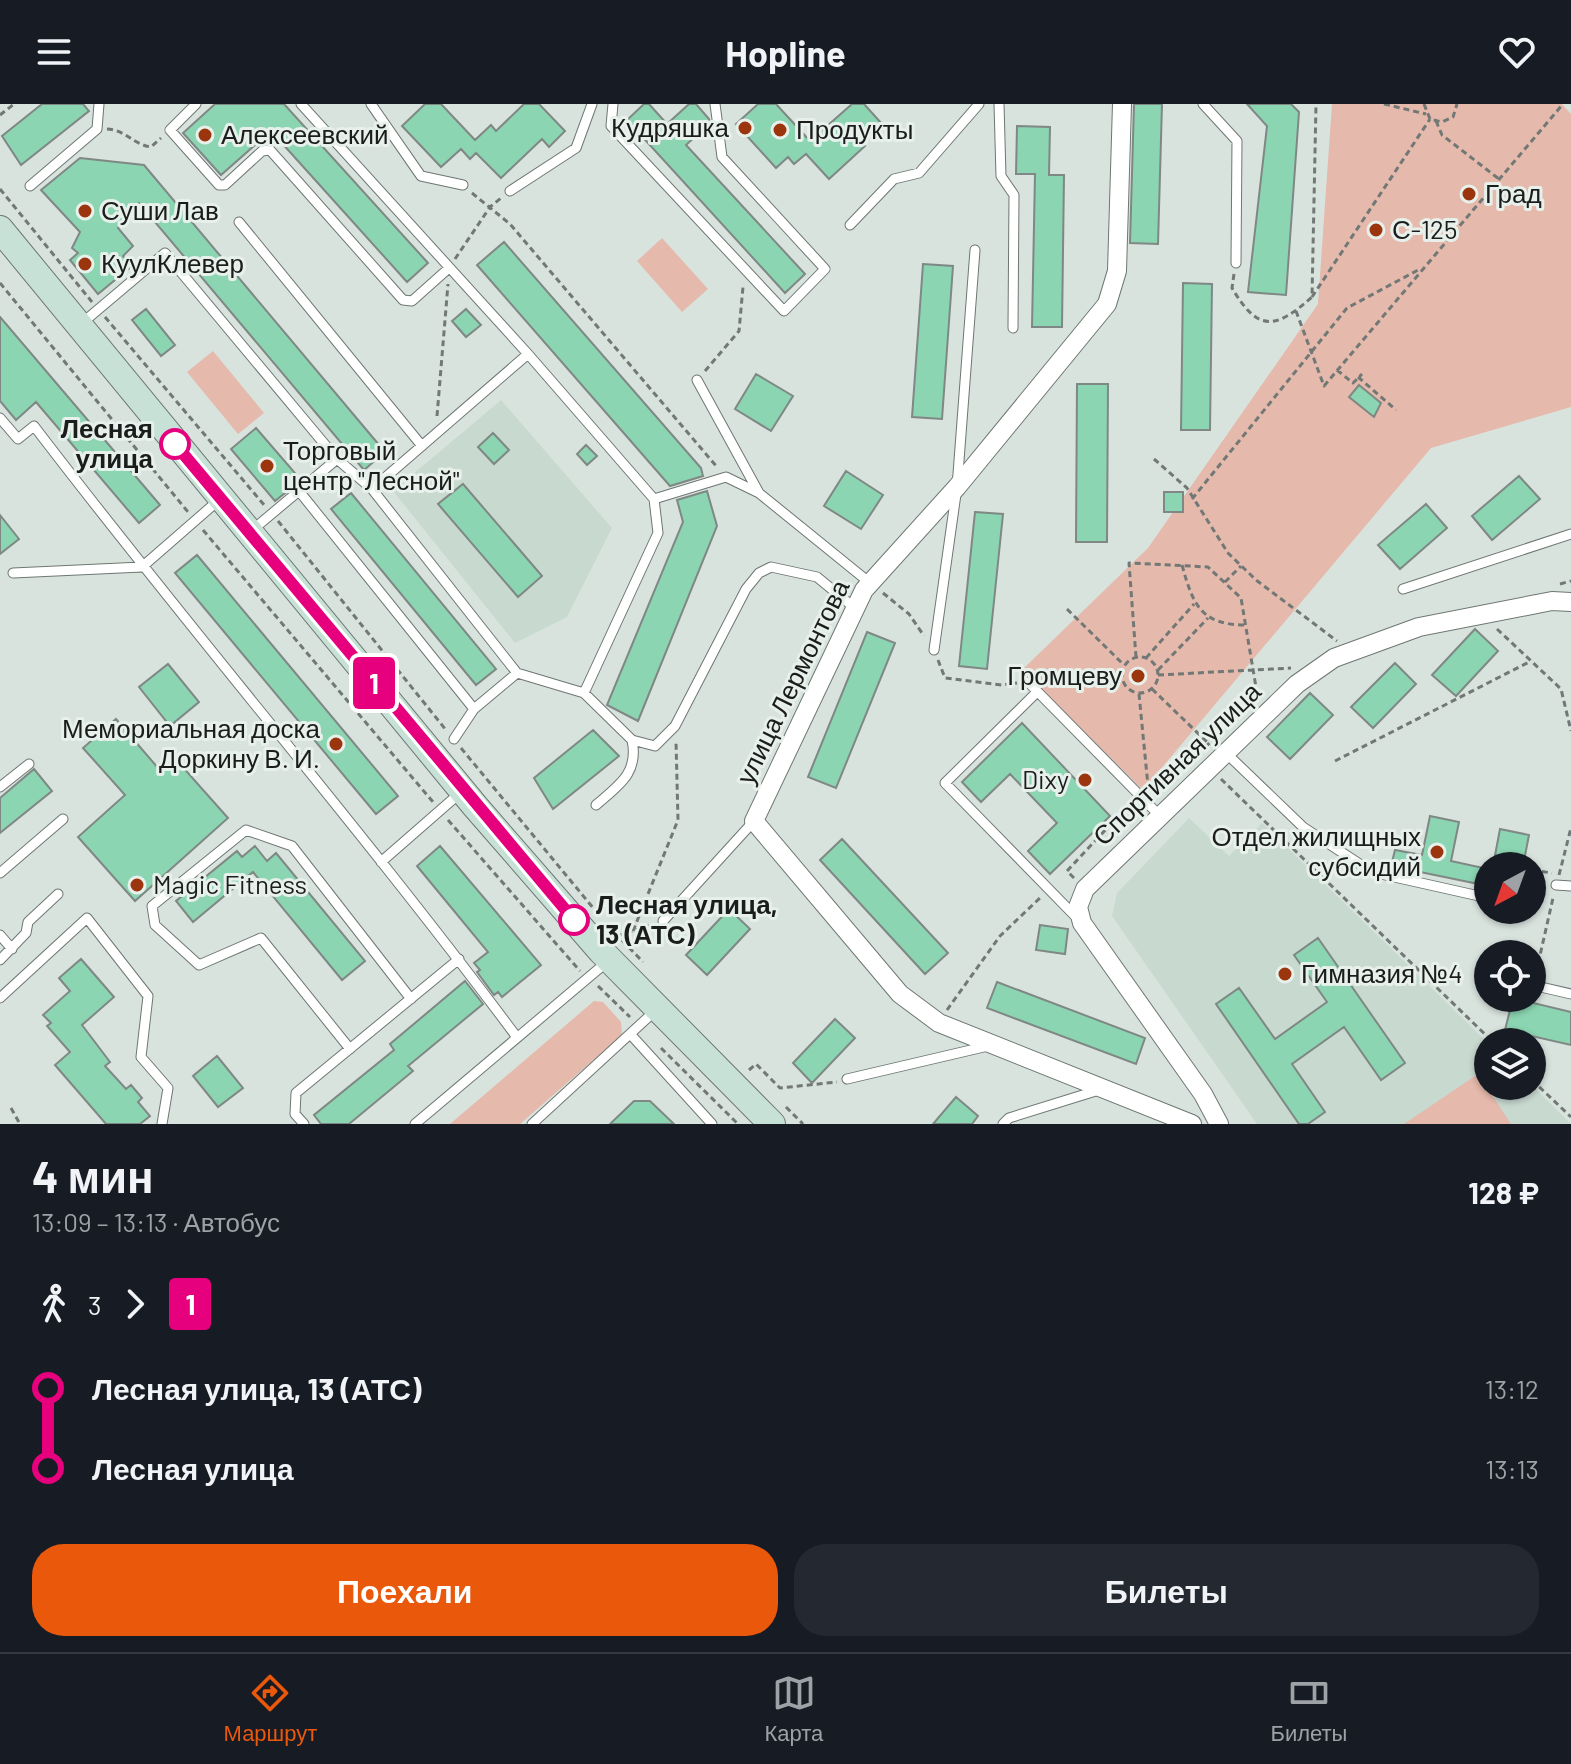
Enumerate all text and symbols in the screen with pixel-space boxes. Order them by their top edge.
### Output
icon: menu [32,30,76,74]
icon: heart [1495,30,1539,74]
text: Hopline [725,31,846,74]
place label: Кудряшка [611,111,730,142]
place label: Продукты [796,113,913,144]
place label: Алексеевский [221,118,389,149]
marker: Кудряшка [736,119,754,137]
marker: Продукты [771,121,789,139]
marker: Алексеевский [196,126,214,144]
place label: Град [1485,177,1542,208]
marker: Град [1460,185,1478,203]
place label: Суши Лав [101,194,219,225]
marker: Суши Лав [76,202,94,220]
place label: С-125 [1392,213,1457,244]
marker: С-125 [1367,221,1385,239]
place label: КуулКлевер [101,247,244,278]
marker: КуулКлевер [76,255,94,273]
place label: Лесная улица [61,412,154,473]
marker: Лесная улица [160,429,190,459]
place label: Торговый центр "Лесной" [283,434,460,495]
marker: Торговый центр "Лесной" [258,457,276,475]
street label: улица Лермонтова [729,574,855,789]
line badge: 1 [348,657,400,709]
place label: Громцеву [1007,659,1122,690]
text: 1 [369,666,379,700]
marker: Громцеву [1129,667,1147,685]
street label: Спортивная улица [1086,675,1267,851]
place label: Мемориальная доска Доркину В. И. [62,712,321,773]
marker: Мемориальная доска Доркину В. И. [327,735,345,753]
place label: Dixy [1022,763,1069,794]
marker: Dixy [1076,771,1094,789]
place label: Отдел жилищных субсидий [1212,820,1421,881]
marker: Отдел жилищных субсидий [1428,843,1446,861]
north arrow [1474,852,1546,924]
map controls [1474,852,1546,1100]
place label: Magic Fitness [153,868,307,899]
marker: Magic Fitness [128,876,146,894]
place label: Лесная улица, 13 (АТС) [596,888,778,949]
marker: Лесная улица, 13 (АТС) [559,905,589,935]
button: locate [1474,940,1546,1012]
place label: Гимназия №4 [1301,957,1463,988]
marker: Гимназия №4 [1276,965,1294,983]
button: layers [1474,1028,1546,1100]
text: 4 мин [32,1149,154,1202]
text: 128 ₽ [1468,1174,1539,1210]
text: 13:09 – 13:13 · Автобус [32,1206,280,1237]
icon: walk [32,1282,76,1326]
icon: forward [113,1282,157,1326]
text: 1 [185,1287,195,1321]
text: 3 [88,1289,101,1320]
text: Лесная улица, 13 (АТС) [92,1370,421,1406]
text: 13:12 [1485,1373,1539,1404]
text: Лесная улица [92,1450,294,1486]
text: 13:13 [1485,1453,1539,1484]
button: Поехали [32,1544,778,1636]
button: Билеты [794,1544,1539,1636]
tab: Маршрут [224,1671,317,1747]
tab: Карта [764,1671,823,1747]
tab: Билеты [1270,1671,1347,1747]

